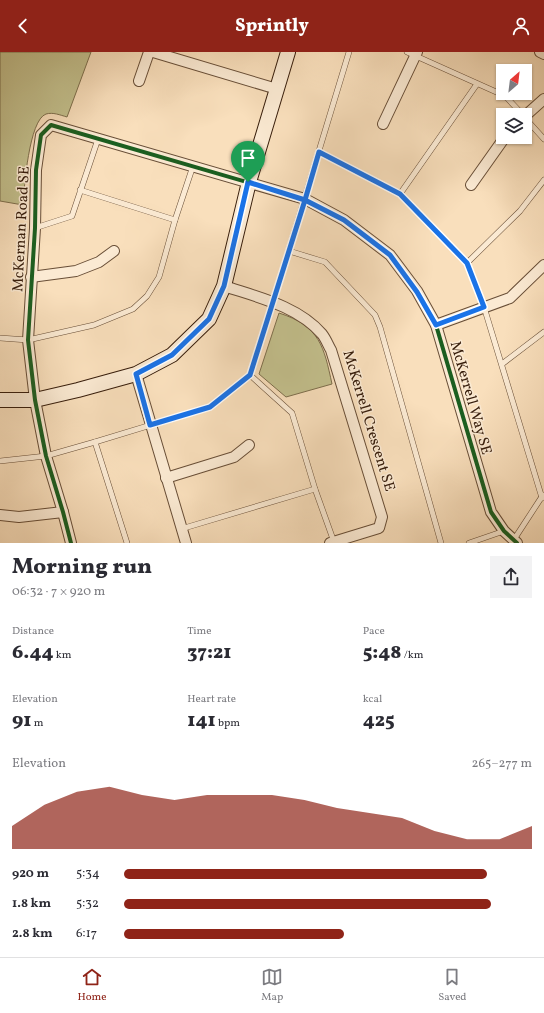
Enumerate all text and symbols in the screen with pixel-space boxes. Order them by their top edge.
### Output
text: Sprintly [235,14,309,39]
icon: back [12,15,34,37]
icon: person [510,15,532,37]
north arrow [496,64,532,100]
map controls [496,64,532,144]
button: layers [496,108,532,144]
pin [231,141,265,182]
icon: arrive [237,147,259,169]
street label: McKernan Road SE [8,166,36,292]
street label: McKerrell Way SE [444,339,496,457]
street label: McKerrell Crescent SE [337,348,399,494]
text: Morning run [12,552,152,583]
button: share [490,556,532,598]
text: 06:32 · 7 × 920 m [12,583,105,601]
text: Distance [12,624,54,639]
text: Time [187,624,211,639]
text: Pace [363,624,385,639]
text: 6.44 [12,639,54,667]
text: 37:21 [187,639,231,667]
text: 5:48 [363,639,402,667]
text: km [54,648,72,663]
text: /km [402,648,424,663]
text: Elevation [12,692,58,707]
text: Heart rate [187,692,236,707]
text: kcal [363,692,382,707]
text: 91 [12,707,31,735]
text: 141 [187,707,216,735]
text: 425 [363,707,395,735]
text: m [31,716,43,731]
text: bpm [216,716,240,731]
text: Elevation [12,755,66,773]
text: 265–277 m [471,755,532,773]
text: 920 m [12,865,49,883]
text: 5:34 [76,865,100,883]
text: 1.8 km [12,895,51,913]
text: 5:32 [76,895,99,913]
text: 2.8 km [12,925,53,943]
text: 6:17 [76,925,97,943]
tab: Home [77,966,107,1005]
tab: Map [261,966,283,1005]
tab: Saved [438,966,467,1005]

